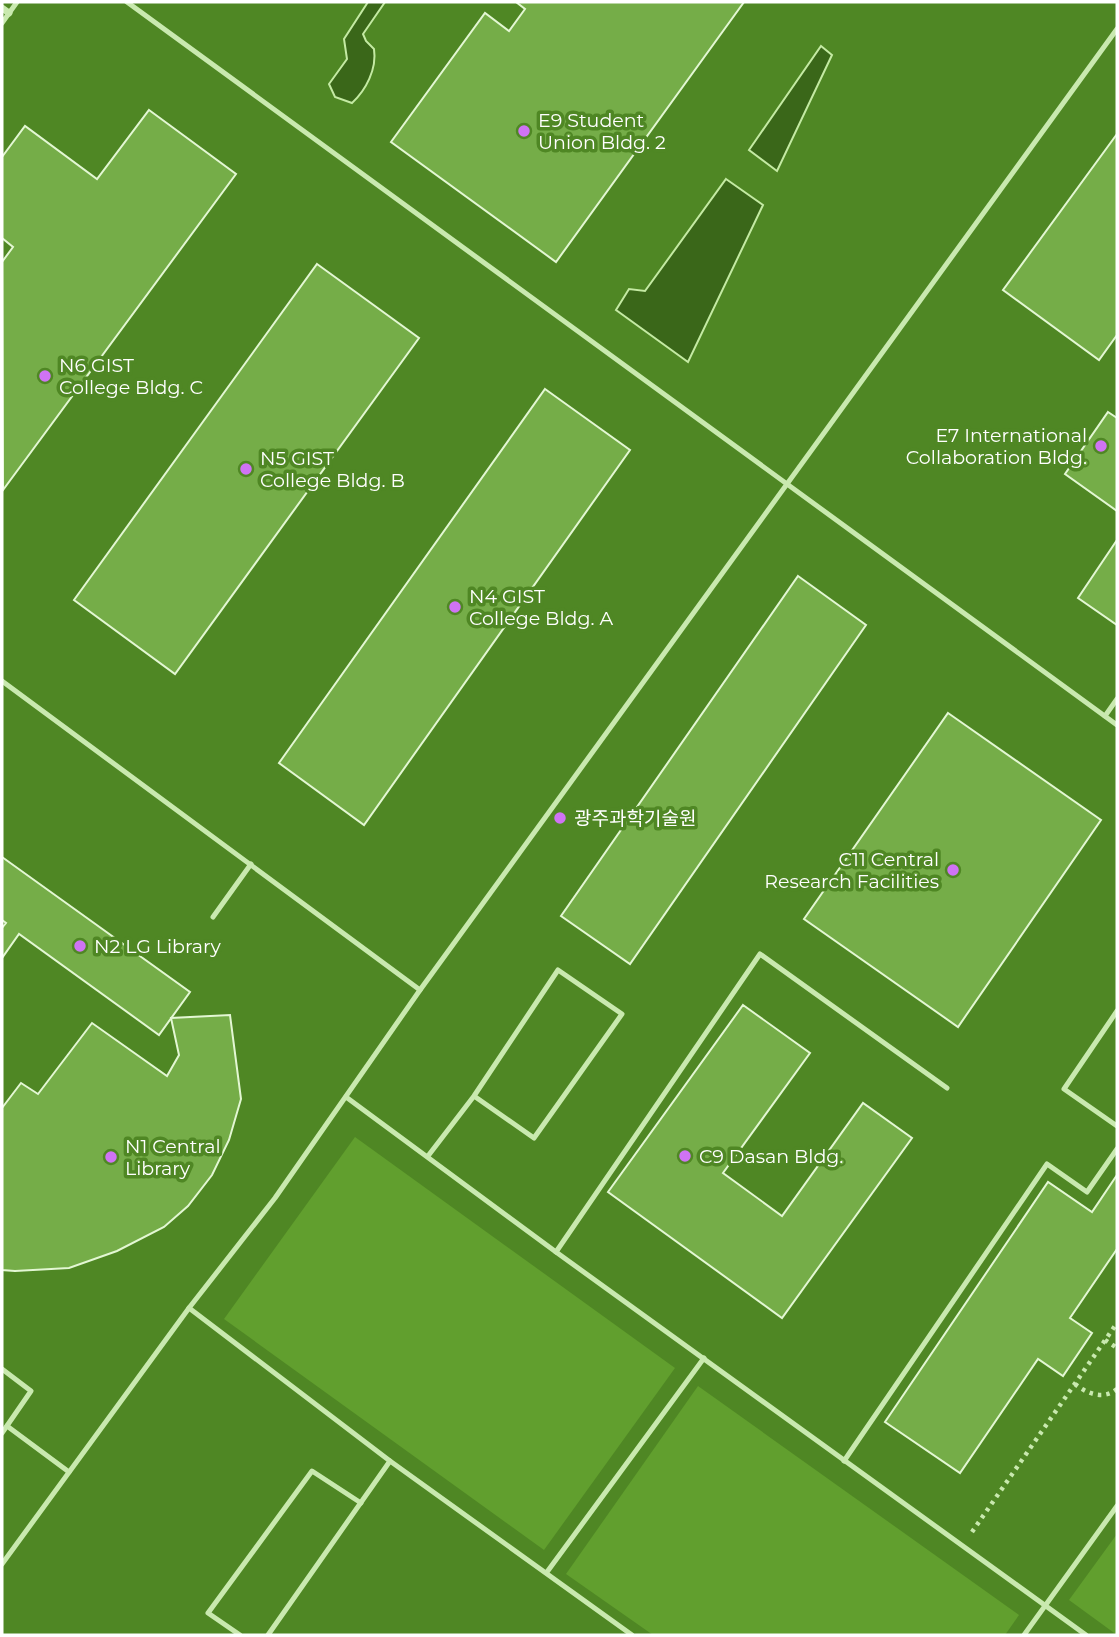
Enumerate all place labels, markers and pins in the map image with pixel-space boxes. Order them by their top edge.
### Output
place label: E9 Student Union Bldg. 2 [538,109,666,154]
marker: E9 Student Union Bldg. 2 [516,123,532,139]
place label: N6 GIST College Bldg. C [59,354,203,399]
marker: N6 GIST College Bldg. C [37,368,53,384]
place label: E7 International Collaboration Bldg. [906,424,1087,469]
marker: E7 International Collaboration Bldg. [1093,438,1109,454]
place label: N5 GIST College Bldg. B [260,447,405,492]
marker: N5 GIST College Bldg. B [238,461,254,477]
place label: N4 GIST College Bldg. A [469,585,613,630]
marker: N4 GIST College Bldg. A [447,599,463,615]
place label: 광주과학기술원 [574,807,696,830]
marker: 광주과학기술원 [552,810,568,826]
place label: C11 Central Research Facilities [764,848,939,893]
marker: C11 Central Research Facilities [945,862,961,878]
place label: N2 LG Library [94,935,222,958]
marker: N2 LG Library [72,938,88,954]
place label: N1 Central Library [125,1135,221,1180]
place label: C9 Dasan Bldg. [699,1145,843,1168]
marker: C9 Dasan Bldg. [677,1148,693,1164]
marker: N1 Central Library [103,1149,119,1165]

